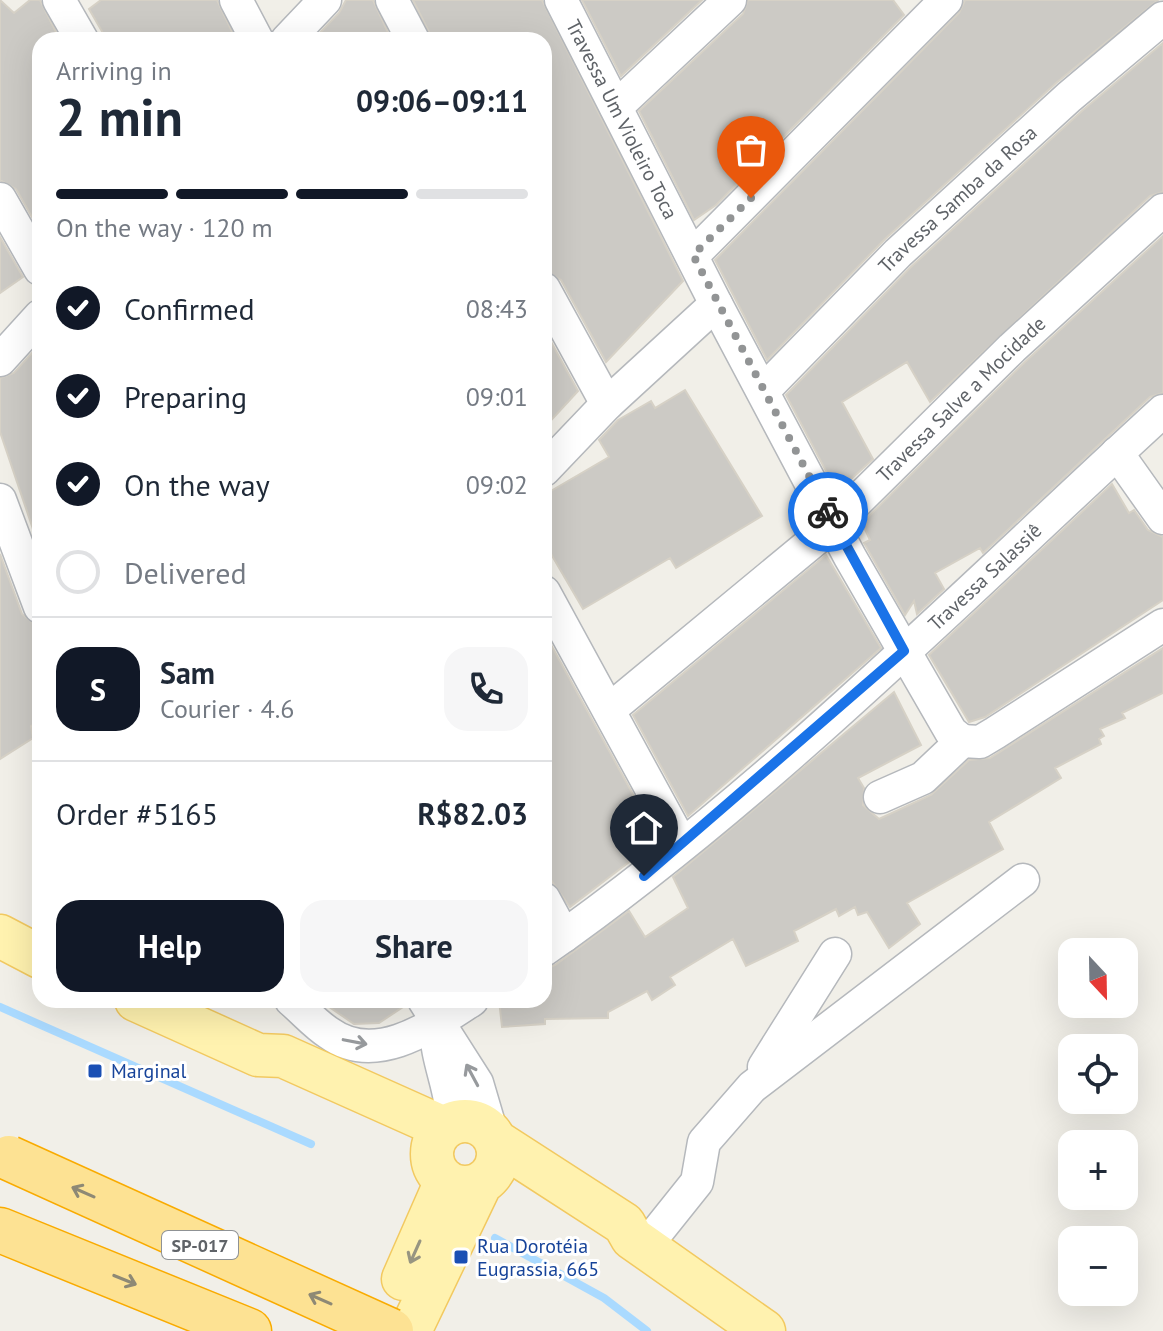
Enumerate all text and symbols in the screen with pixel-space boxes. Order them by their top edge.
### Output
street label: Travessa Um Violeiro Toca [560,15,684,224]
text: Arriving in [56,54,172,87]
text: 09:06–09:11 [356,81,528,120]
text: 2 min [56,83,183,150]
pin [717,116,785,198]
street label: Travessa Samba da Rosa [873,120,1042,278]
icon: bag [729,128,773,172]
text: On the way · 120 m [56,211,273,244]
icon: check [56,286,100,330]
text: Confirmed [124,289,255,328]
text: 08:43 [466,292,528,325]
street label: Travessa Salve a Mocidade [871,311,1051,488]
icon: check [56,374,100,418]
text: Preparing [124,377,247,416]
text: 09:01 [466,380,528,413]
icon: check [56,462,100,506]
text: On the way [124,465,270,504]
text: 09:02 [466,468,528,501]
courier [788,472,868,552]
icon: bike [806,490,850,534]
street label: Travessa Salassiê [923,518,1047,636]
text: Delivered [124,553,247,592]
button: phone [444,647,528,731]
text: Sam [160,653,215,692]
text: S [90,670,106,709]
text: Courier · 4.6 [160,692,294,725]
text: Order #5165 [56,794,218,833]
text: R$82.03 [418,794,528,833]
pin [610,794,678,876]
icon: home [622,806,666,850]
button: Help [56,900,284,992]
button: Share [300,900,528,992]
north arrow [1058,938,1138,1018]
map controls [1058,938,1138,1306]
button: locate [1058,1034,1138,1114]
one-way arrow [341,1036,367,1051]
place label: Marginal [111,1058,186,1084]
marker: Marginal [86,1062,104,1080]
one-way arrow [463,1064,479,1087]
button: + [1058,1130,1138,1210]
one-way arrow [71,1184,95,1199]
button: − [1058,1226,1138,1306]
road number: SP-017 [162,1231,238,1259]
place label: Rua Dorotéia Eugrassia, 665 [477,1233,599,1282]
one-way arrow [407,1240,422,1264]
marker: Rua Dorotéia Eugrassia, 665 [452,1248,470,1266]
one-way arrow [112,1273,137,1288]
one-way arrow [308,1291,332,1306]

